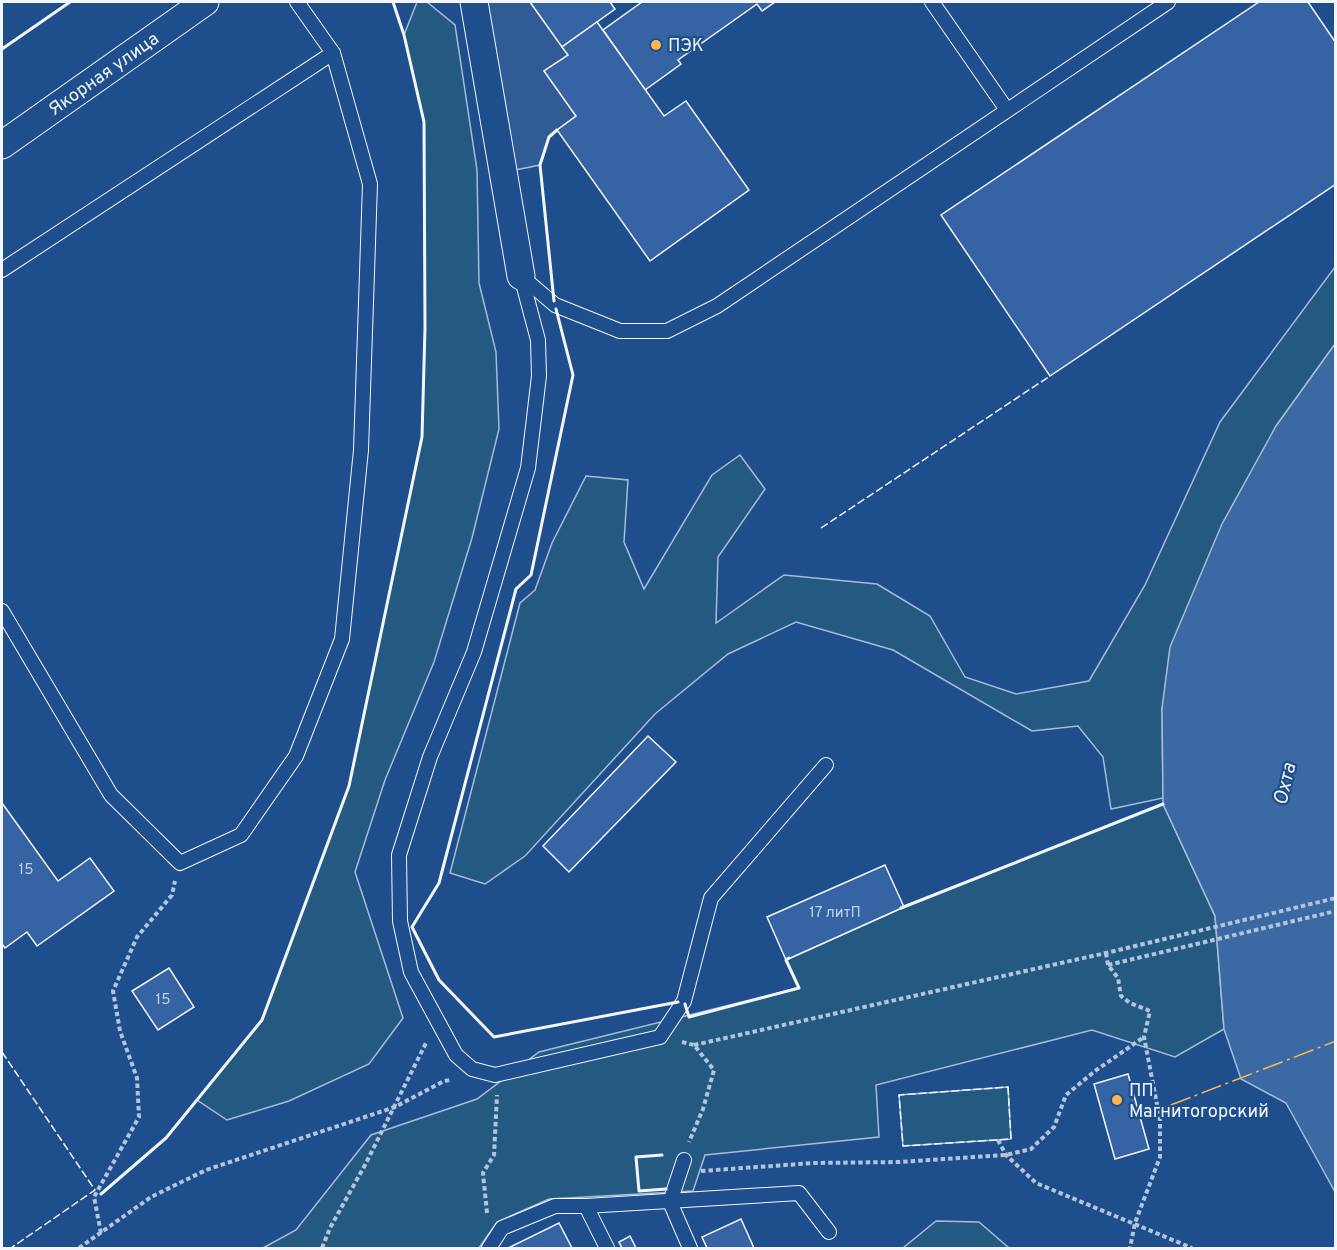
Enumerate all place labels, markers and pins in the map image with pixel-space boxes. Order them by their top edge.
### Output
place label: ПЭК [668,35,704,58]
marker: ПЭК [649,38,663,52]
place label: ПП Магнитогорский [1129,1080,1269,1124]
marker: ПП Магнитогорский [1110,1093,1124,1107]

